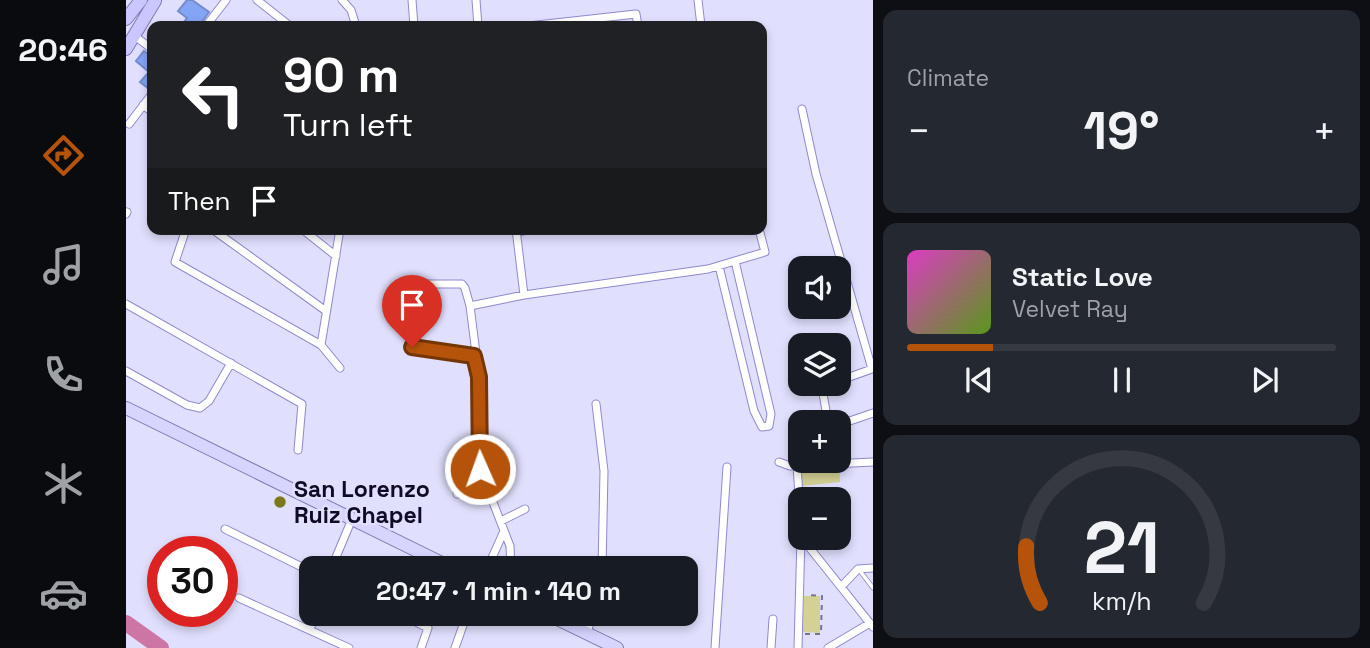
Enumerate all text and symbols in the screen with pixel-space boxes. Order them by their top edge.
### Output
text: 20:46 [18,30,108,70]
text: 90 m [283,44,399,106]
icon: left [168,49,259,140]
text: Climate [907,63,989,93]
text: 19° [1083,98,1160,164]
text: Turn left [283,105,413,145]
text: − [907,107,931,155]
text: + [1312,107,1336,155]
icon: directions [39,131,88,180]
icon: arrive [245,182,283,220]
text: Then [168,184,231,218]
icon: music [39,240,88,289]
map controls [788,256,851,550]
button: sound [788,256,851,319]
text: Static Love [1012,260,1153,294]
pin [382,275,442,347]
icon: arrive [393,286,431,324]
text: Velvet Ray [1012,294,1128,324]
button: layers [788,333,851,396]
icon: phone [39,350,88,399]
icon: previous [960,361,998,399]
icon: pause [1103,361,1141,399]
icon: next [1246,361,1284,399]
button: + [788,410,851,473]
position arrow [443,432,517,506]
icon: climate [39,459,88,508]
place label: San Lorenzo Ruiz Chapel [294,474,430,530]
button: − [788,487,851,550]
marker: San Lorenzo Ruiz Chapel [272,494,288,510]
text: 21 [1083,501,1160,594]
speed limit sign: 30 [147,536,238,627]
icon: car [39,569,88,618]
text: 20:47 · 1 min · 140 m [376,574,621,608]
text: km/h [1092,584,1151,616]

